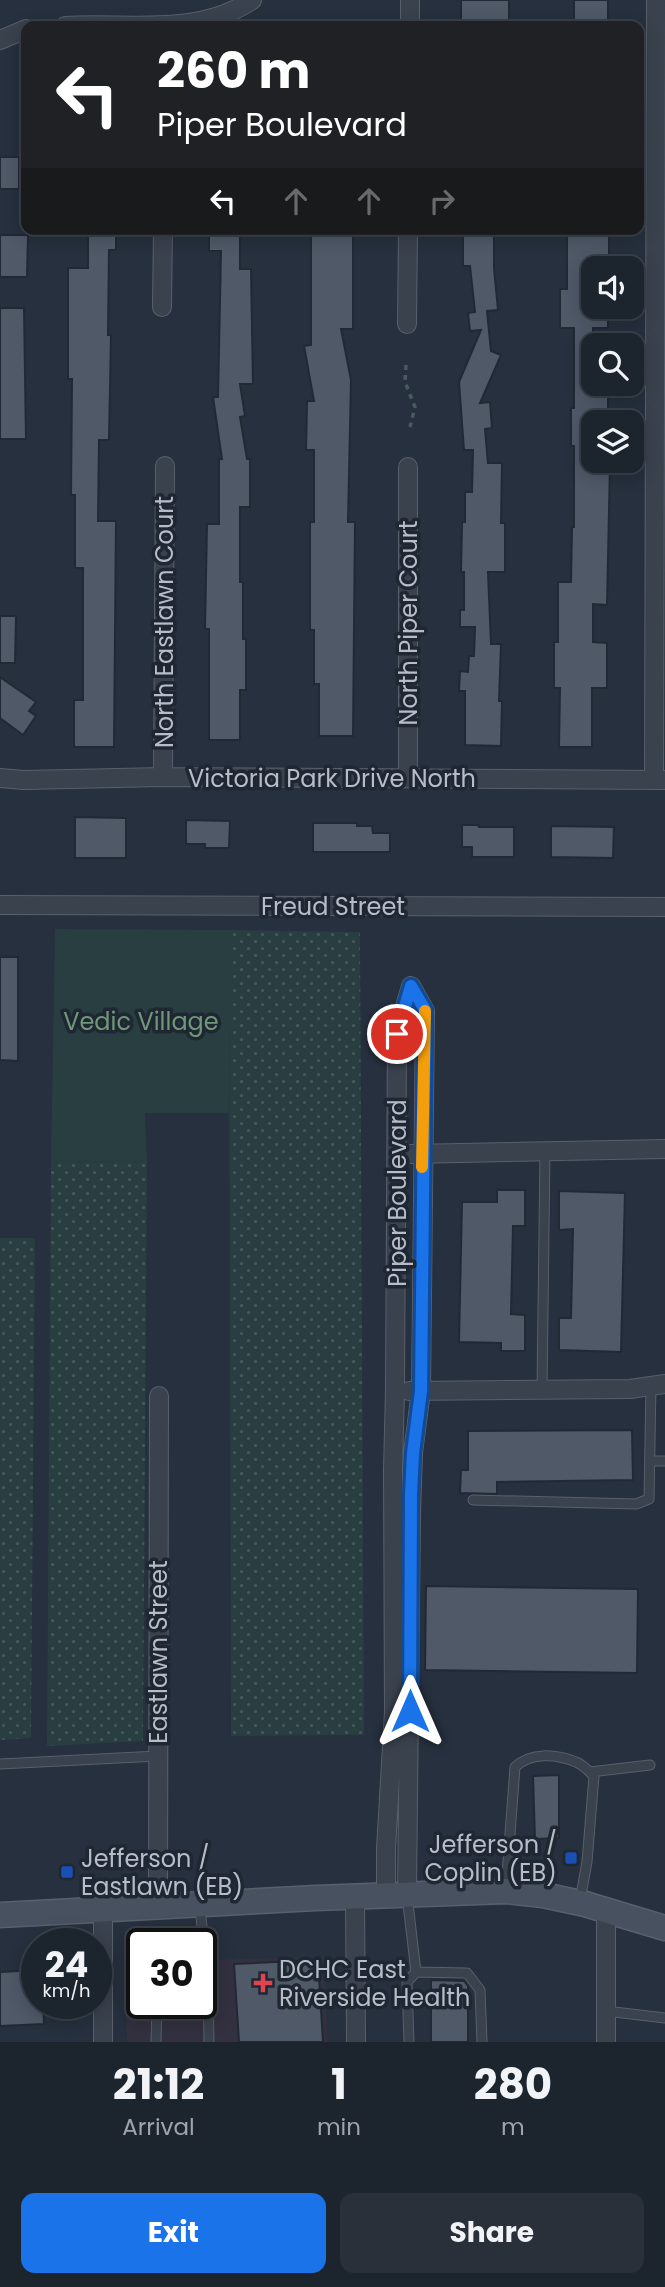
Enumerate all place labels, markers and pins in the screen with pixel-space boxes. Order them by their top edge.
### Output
pin [367,1004,427,1064]
place label: Jefferson / Coplin (EB) [424,1828,557,1889]
place label: Jefferson / Eastlawn (EB) [81,1842,243,1903]
marker: Jefferson / Coplin (EB) [563,1850,579,1866]
marker: Jefferson / Eastlawn (EB) [59,1864,75,1880]
place label: DCHC East Riverside Health [279,1953,470,2014]
marker: DCHC East Riverside Health [253,1973,273,1993]

